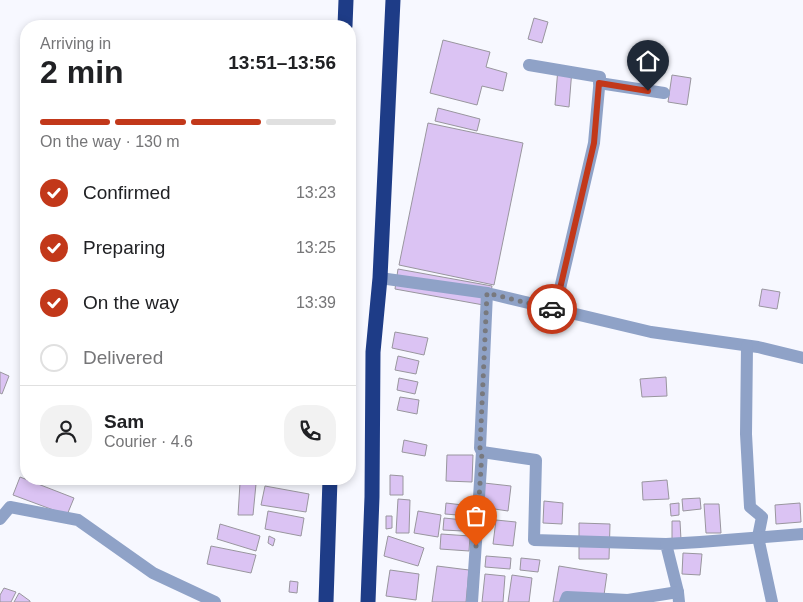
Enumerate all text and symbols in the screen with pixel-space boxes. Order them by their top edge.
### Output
text: Arriving in [40,35,111,52]
pin [627,40,669,91]
icon: home [634,47,662,75]
text: 13:51–13:56 [228,52,336,73]
text: 2 min [40,54,124,90]
text: On the way · 130 m [40,133,180,150]
icon: check [40,179,68,207]
text: Confirmed [83,182,171,203]
text: 13:23 [296,184,336,201]
icon: check [40,234,68,262]
text: Preparing [83,237,165,258]
text: 13:25 [296,239,336,256]
courier [527,284,577,334]
icon: check [40,289,68,317]
text: On the way [83,292,179,313]
text: 13:39 [296,294,336,311]
icon: car [538,295,566,323]
text: Delivered [83,347,163,368]
button: person [40,405,92,457]
button: phone [284,405,336,457]
text: Sam [104,411,144,432]
text: Courier · 4.6 [104,433,193,450]
pin [455,495,497,546]
icon: bag [462,502,490,530]

